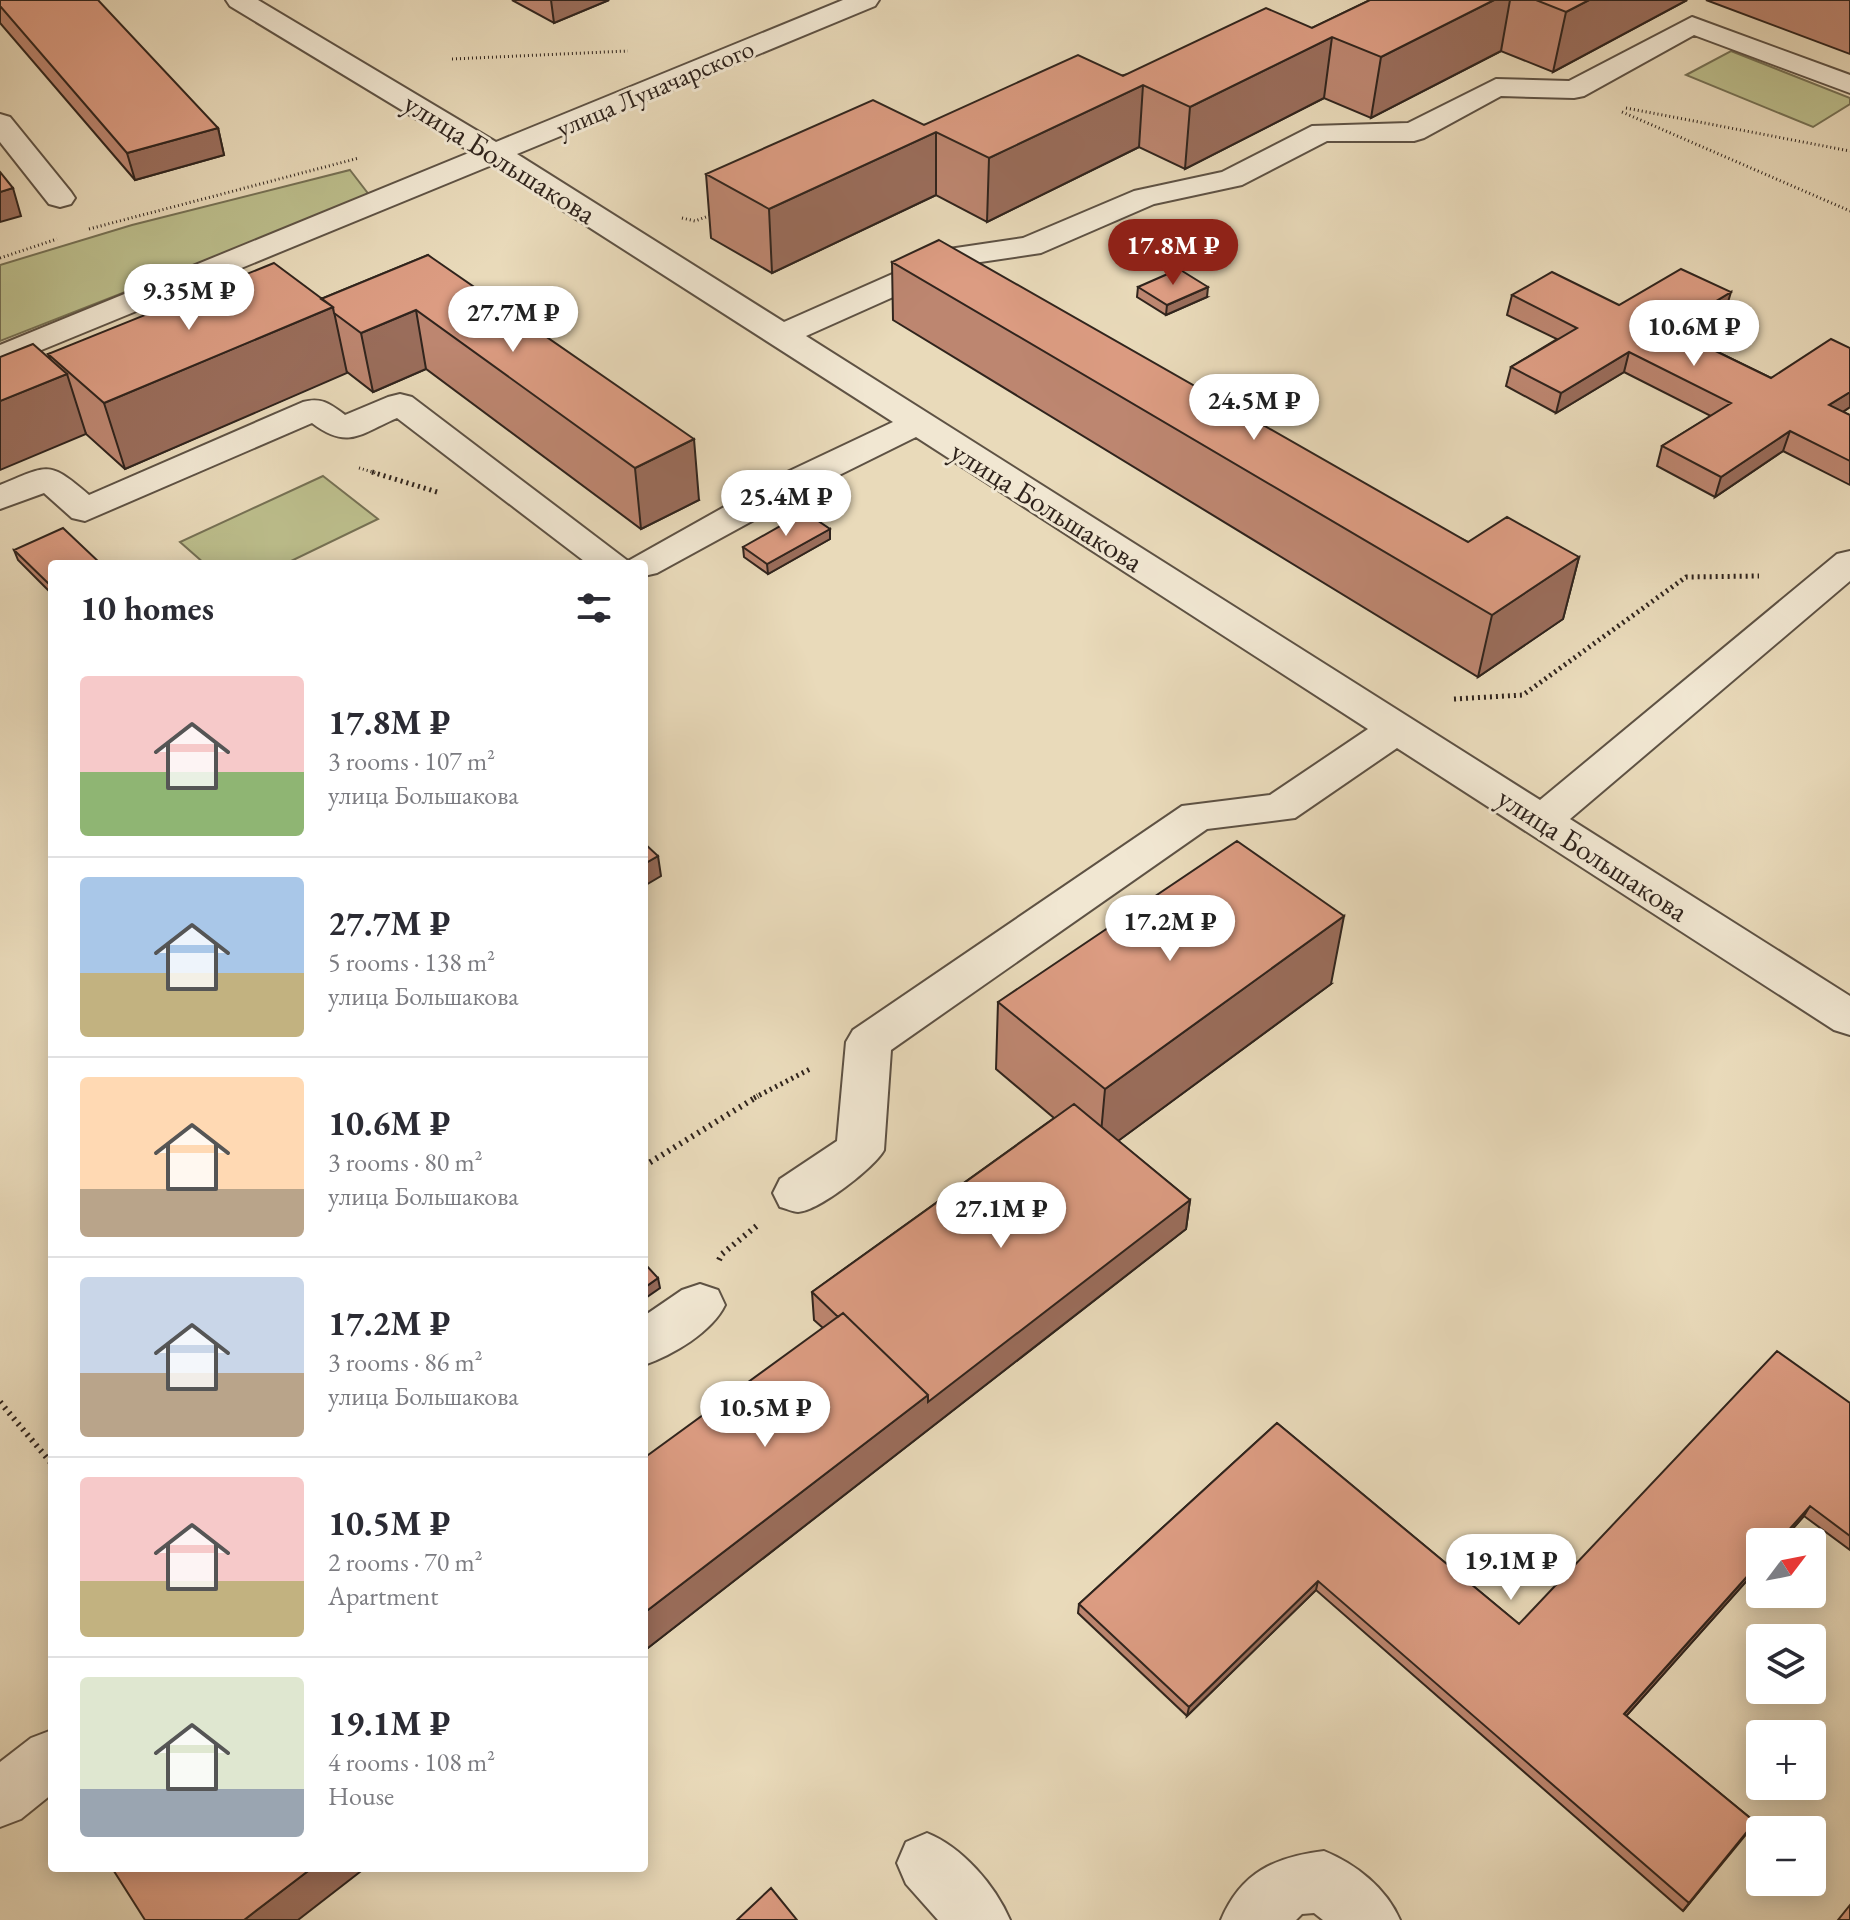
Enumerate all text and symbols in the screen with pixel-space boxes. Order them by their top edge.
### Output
street label: улица Луначарского [551,31,759,145]
street label: улица Большакова [396,83,604,233]
pin: 17.8M ₽ [1099,219,1247,287]
text: 17.8M ₽ [1126,228,1220,262]
pin: 9.35M ₽ [115,264,263,332]
text: 9.35M ₽ [142,273,236,307]
pin: 27.7M ₽ [439,286,587,354]
text: 27.7M ₽ [466,295,560,329]
pin: 10.6M ₽ [1620,300,1768,368]
text: 10.6M ₽ [1647,309,1741,343]
pin: 24.5M ₽ [1180,374,1328,442]
text: 24.5M ₽ [1207,383,1301,417]
street label: улица Большакова [943,431,1151,581]
pin: 25.4M ₽ [712,470,860,538]
text: 25.4M ₽ [739,479,833,513]
text: 10 homes [80,586,214,630]
icon: filters [572,586,616,630]
text: 17.8M ₽ [328,700,451,744]
icon: home [144,708,240,804]
text: 3 rooms · 107 m² [328,744,495,778]
text: улица Большакова [328,778,519,812]
street label: улица Большакова [1490,778,1696,930]
pin: 17.2M ₽ [1096,895,1244,963]
text: 27.7M ₽ [328,901,451,945]
text: 17.2M ₽ [1123,904,1217,938]
icon: home [144,909,240,1005]
text: 5 rooms · 138 m² [328,945,495,979]
text: улица Большакова [328,979,519,1013]
text: 10.6M ₽ [328,1101,451,1145]
icon: home [144,1109,240,1205]
text: 3 rooms · 80 m² [328,1145,483,1179]
text: улица Большакова [328,1179,519,1213]
pin: 27.1M ₽ [927,1182,1075,1250]
text: 27.1M ₽ [954,1191,1048,1225]
text: 17.2M ₽ [328,1301,451,1345]
icon: home [144,1309,240,1405]
text: 3 rooms · 86 m² [328,1345,483,1379]
text: улица Большакова [328,1379,519,1413]
pin: 10.5M ₽ [691,1381,839,1449]
text: 10.5M ₽ [718,1390,812,1424]
text: 10.5M ₽ [328,1501,451,1545]
icon: home [144,1509,240,1605]
north arrow [1746,1528,1826,1608]
map controls [1746,1528,1826,1896]
pin: 19.1M ₽ [1437,1534,1585,1602]
text: 19.1M ₽ [1464,1543,1558,1577]
text: 2 rooms · 70 m² [328,1545,483,1579]
text: Apartment [328,1579,438,1613]
button: layers [1746,1624,1826,1704]
text: 19.1M ₽ [328,1701,451,1745]
icon: home [144,1709,240,1805]
button: + [1746,1720,1826,1800]
text: 4 rooms · 108 m² [328,1745,495,1779]
text: House [328,1779,394,1813]
button: − [1746,1816,1826,1896]

